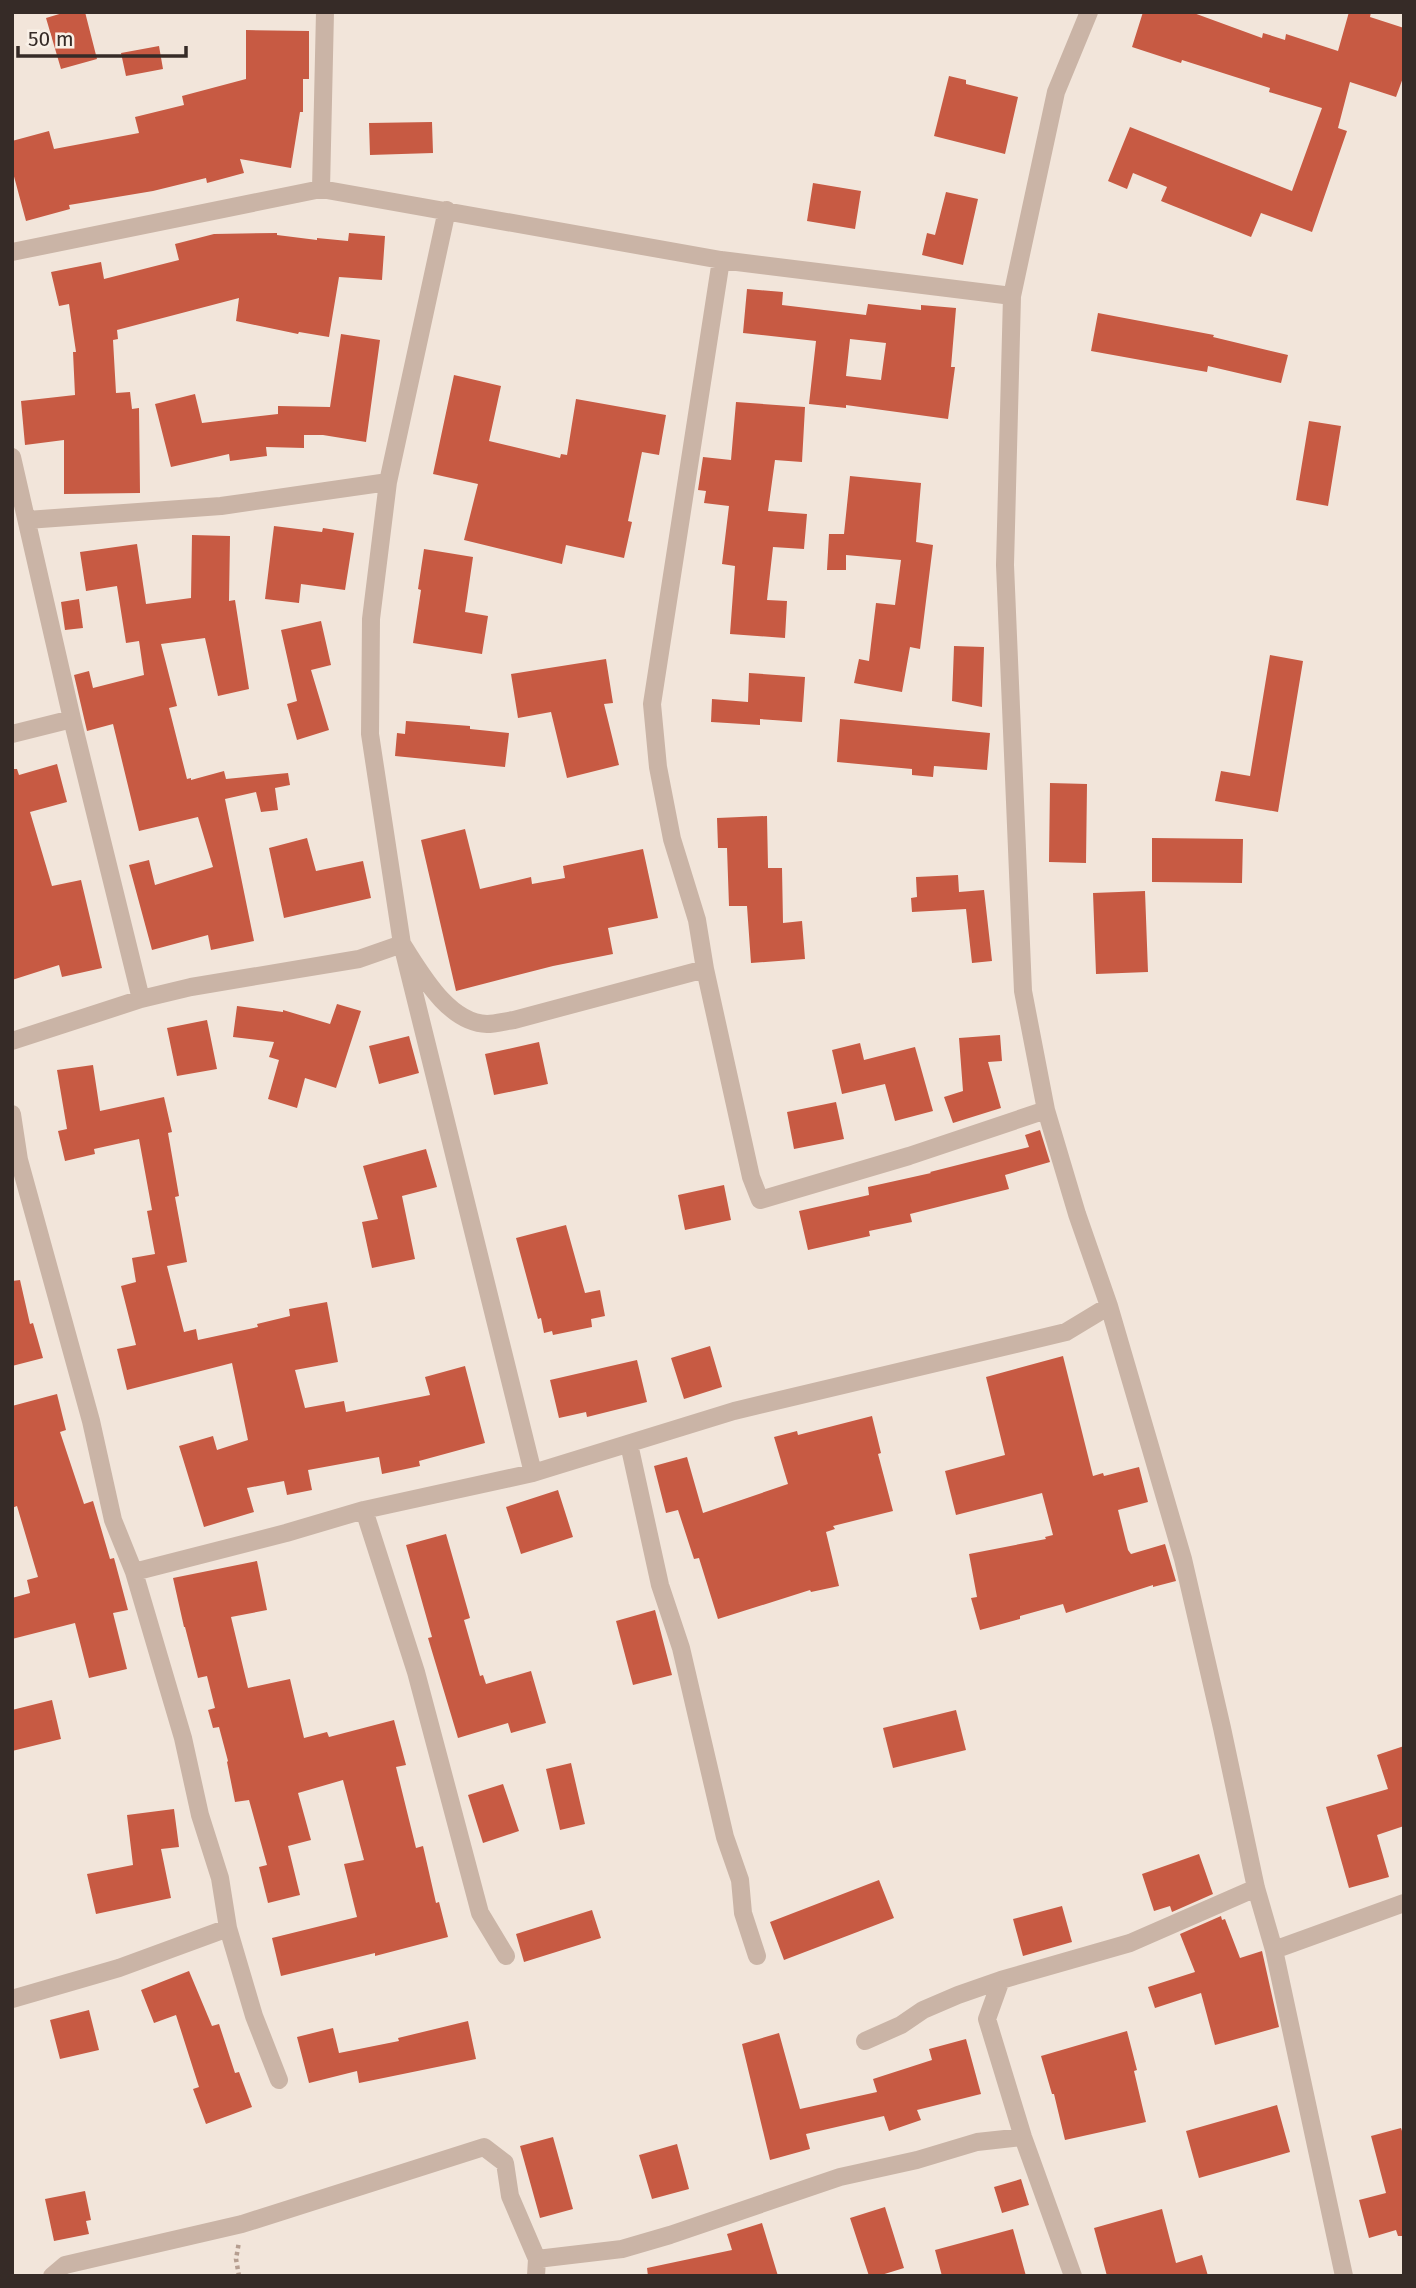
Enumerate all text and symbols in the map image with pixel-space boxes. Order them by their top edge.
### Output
scale bar [18,14,186,58]
text: 50 m [28,26,74,52]

